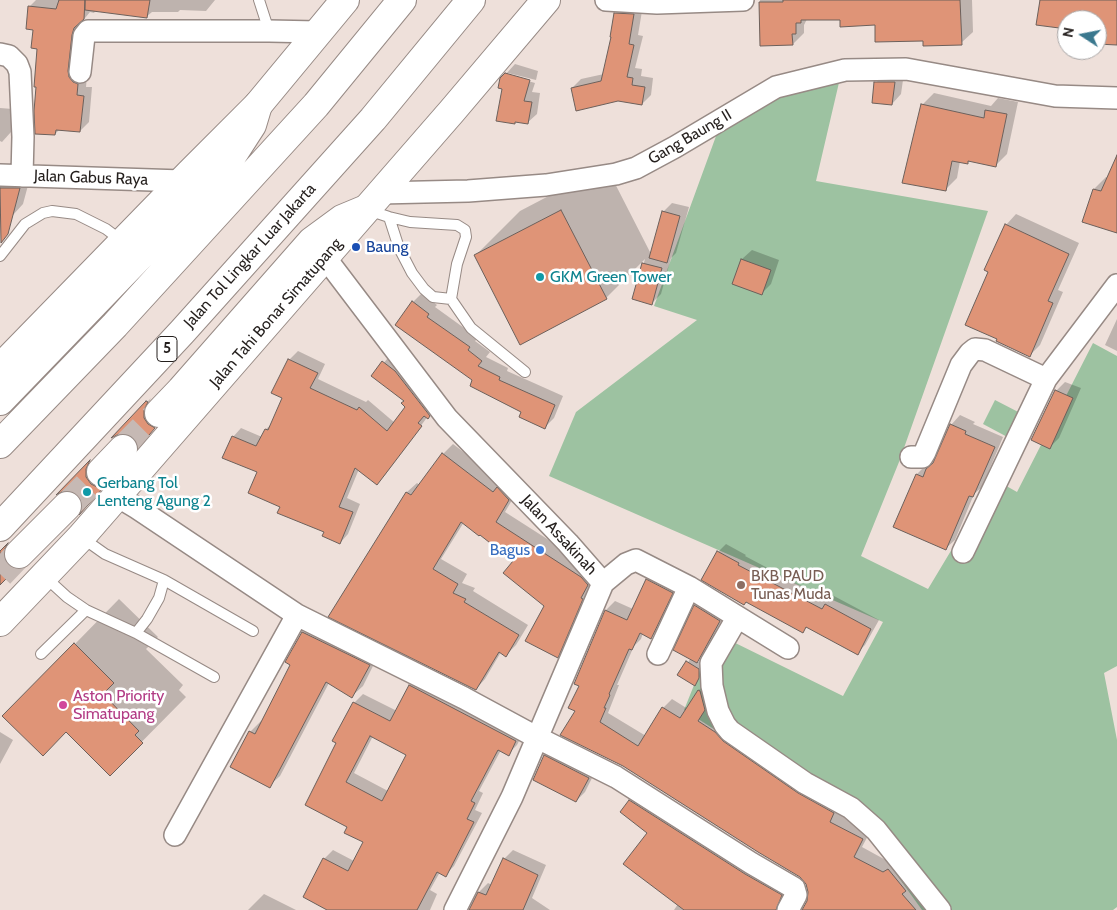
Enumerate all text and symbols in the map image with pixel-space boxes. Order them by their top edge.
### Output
north arrow [1057,10,1107,60]
text: N [1058,26,1078,39]
street label: Gang Baung II [645,105,735,169]
street label: Jalan Gabus Raya [34,166,148,190]
street label: Jalan Tol Lingkar Luar Jakarta [180,180,320,332]
street label: Jalan Tahi Bonar Simatupang [206,234,346,392]
place label: Baung [366,237,409,257]
marker: Baung [350,241,362,253]
place label: GKM Green Tower [550,267,672,287]
marker: GKM Green Tower [534,271,546,283]
road number: 5 [157,336,177,362]
place label: Gerbang Tol Lenteng Agung 2 [97,473,211,511]
marker: Gerbang Tol Lenteng Agung 2 [81,486,93,498]
street label: Jalan Assakinah [517,491,601,579]
place label: Bagus [490,540,530,560]
marker: Bagus [534,544,546,556]
place label: BKB PAUD Tunas Muda [751,566,831,604]
marker: BKB PAUD Tunas Muda [735,579,747,591]
place label: Aston Priority Simatupang [73,686,164,724]
marker: Aston Priority Simatupang [57,699,69,711]

